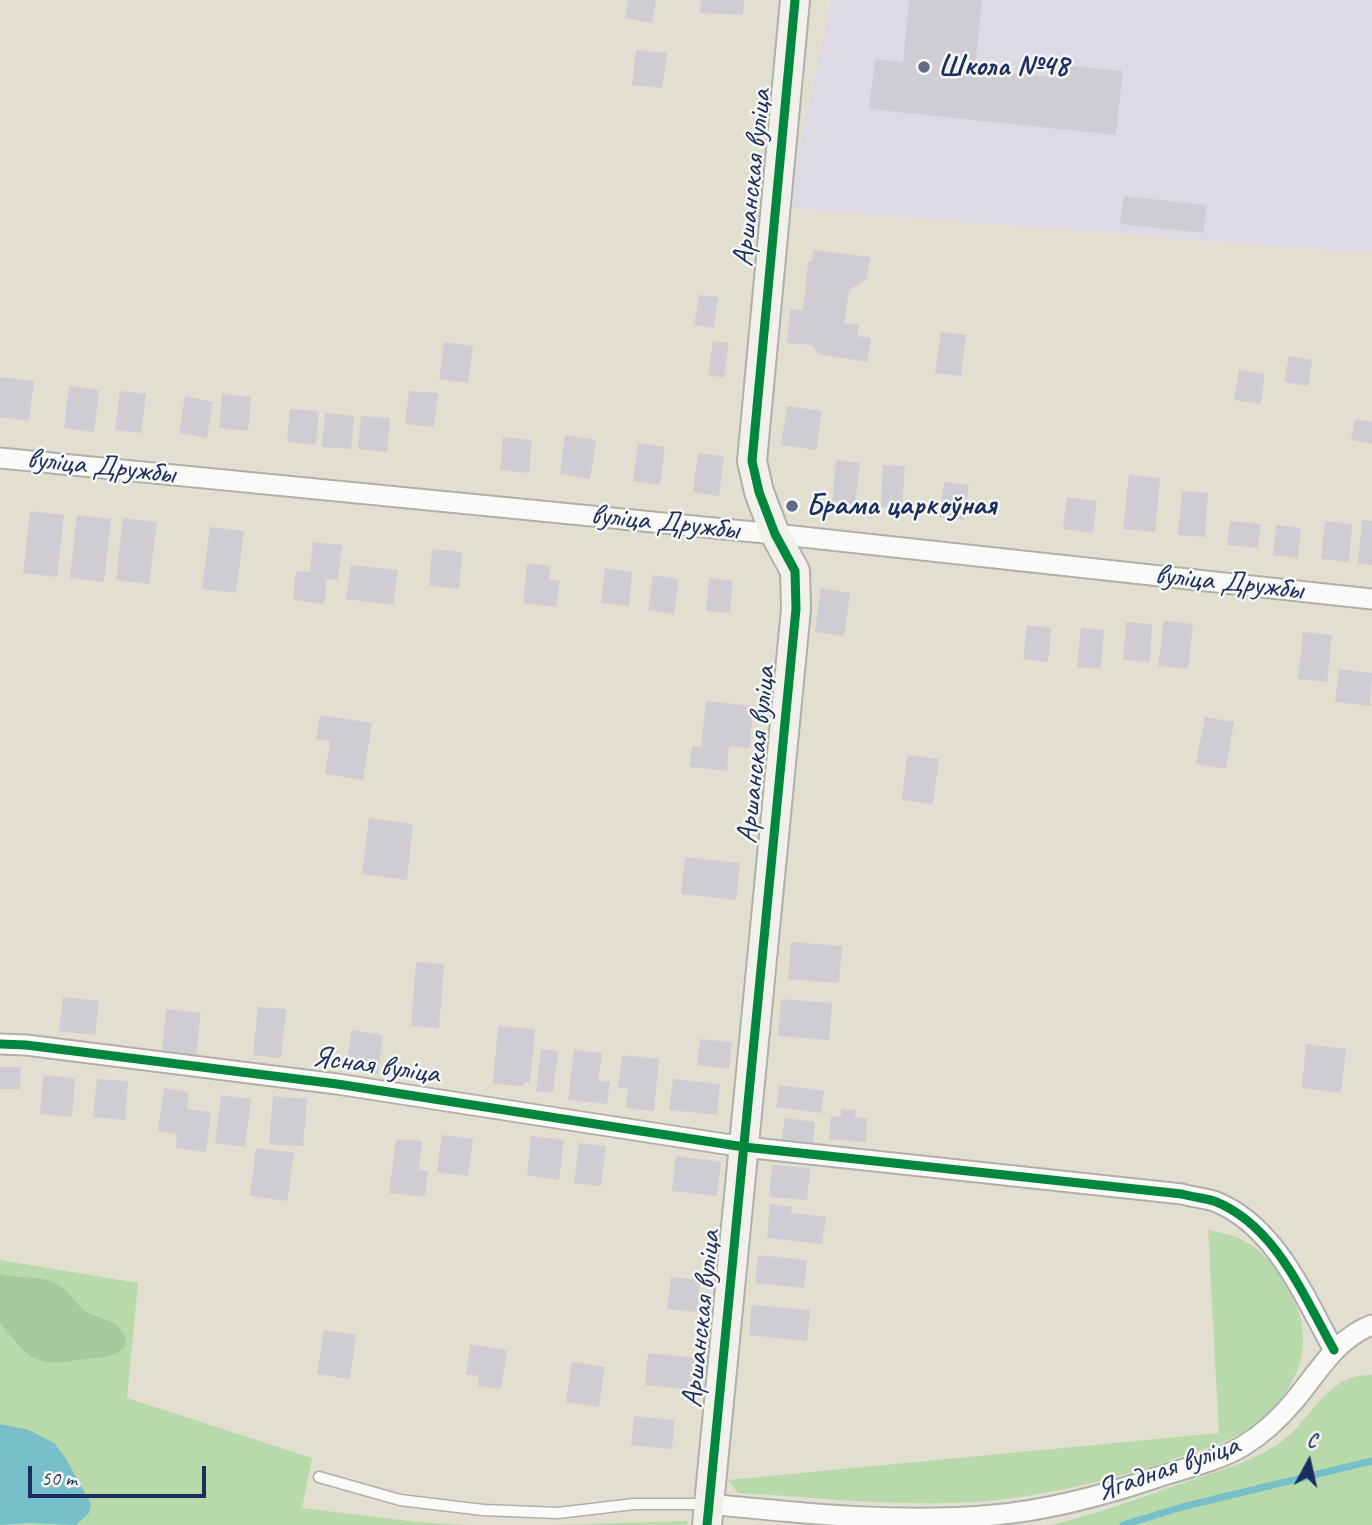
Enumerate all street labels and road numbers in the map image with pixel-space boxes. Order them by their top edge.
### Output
street label: Аршанская вуліца [726,87,780,269]
street label: вуліца Дружбы [25,441,177,493]
street label: вуліца Дружбы [589,497,741,549]
street label: вуліца Дружбы [1153,557,1305,609]
street label: Аршанская вуліца [730,664,784,846]
street label: Ясная вуліца [310,1039,442,1093]
street label: Аршанская вуліца [675,1228,729,1410]
street label: Ягадная вуліца [1092,1428,1244,1510]

